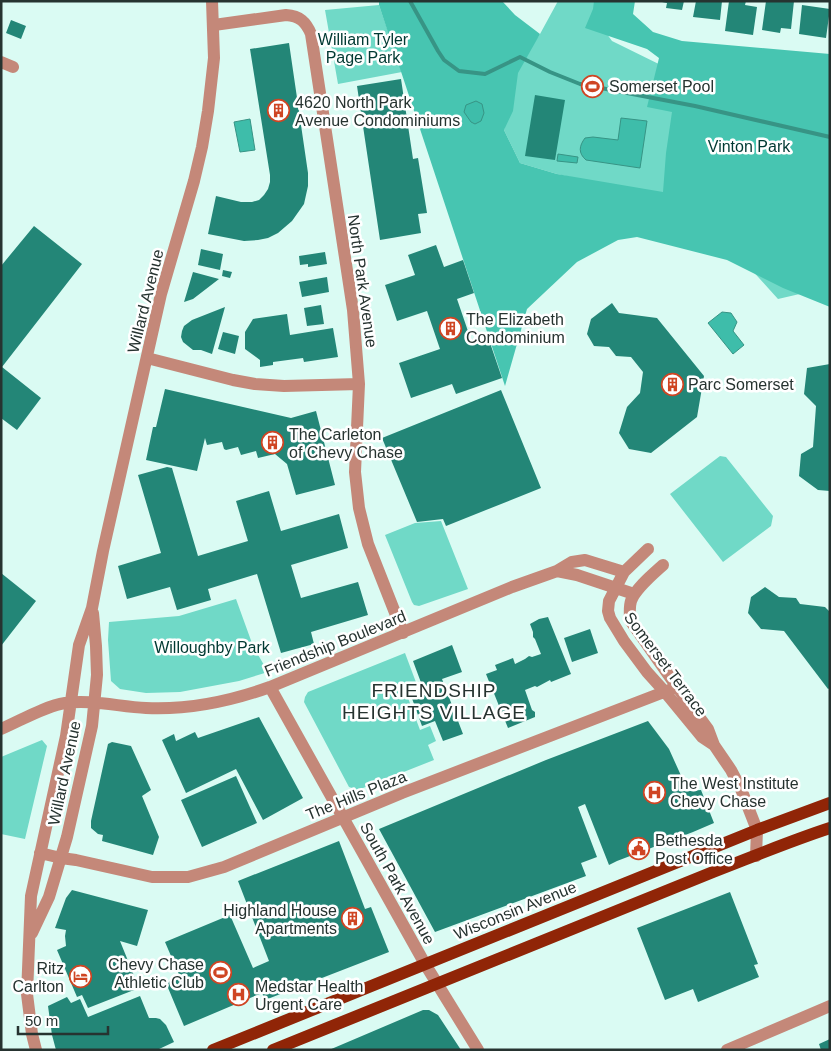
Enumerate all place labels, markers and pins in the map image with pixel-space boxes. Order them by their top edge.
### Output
sports icon: Somerset Pool [581,74,605,98]
place label: Somerset Pool [609,78,714,95]
place label: 4620 North Park Avenue Condominiums [295,94,460,129]
building icon: 4620 North Park Avenue Condominiums [267,99,291,123]
place label: The Elizabeth Condominium [466,311,565,346]
building icon: The Elizabeth Condominium [438,316,462,340]
building icon: Parc Somerset [660,372,684,396]
place label: Parc Somerset [688,376,794,393]
place label: The Carleton of Chevy Chase [289,426,403,461]
building icon: The Carleton of Chevy Chase [261,431,285,455]
place label: The West Institute Chevy Chase [670,775,799,810]
hospital icon: The West Institute Chevy Chase [642,780,666,804]
place label: Bethesda Post Office [655,832,733,867]
public building icon: Bethesda Post Office [627,837,651,861]
place label: Highland House Apartments [223,902,337,937]
building icon: Highland House Apartments [341,907,365,931]
place label: Chevy Chase Athletic Club [108,956,204,991]
place label: Ritz Carlton [12,960,64,995]
sports icon: Chevy Chase Athletic Club [208,961,232,985]
hotel icon: Ritz Carlton [68,965,92,989]
place label: Medstar Health Urgent Care [255,978,364,1013]
hospital icon: Medstar Health Urgent Care [227,983,251,1007]

